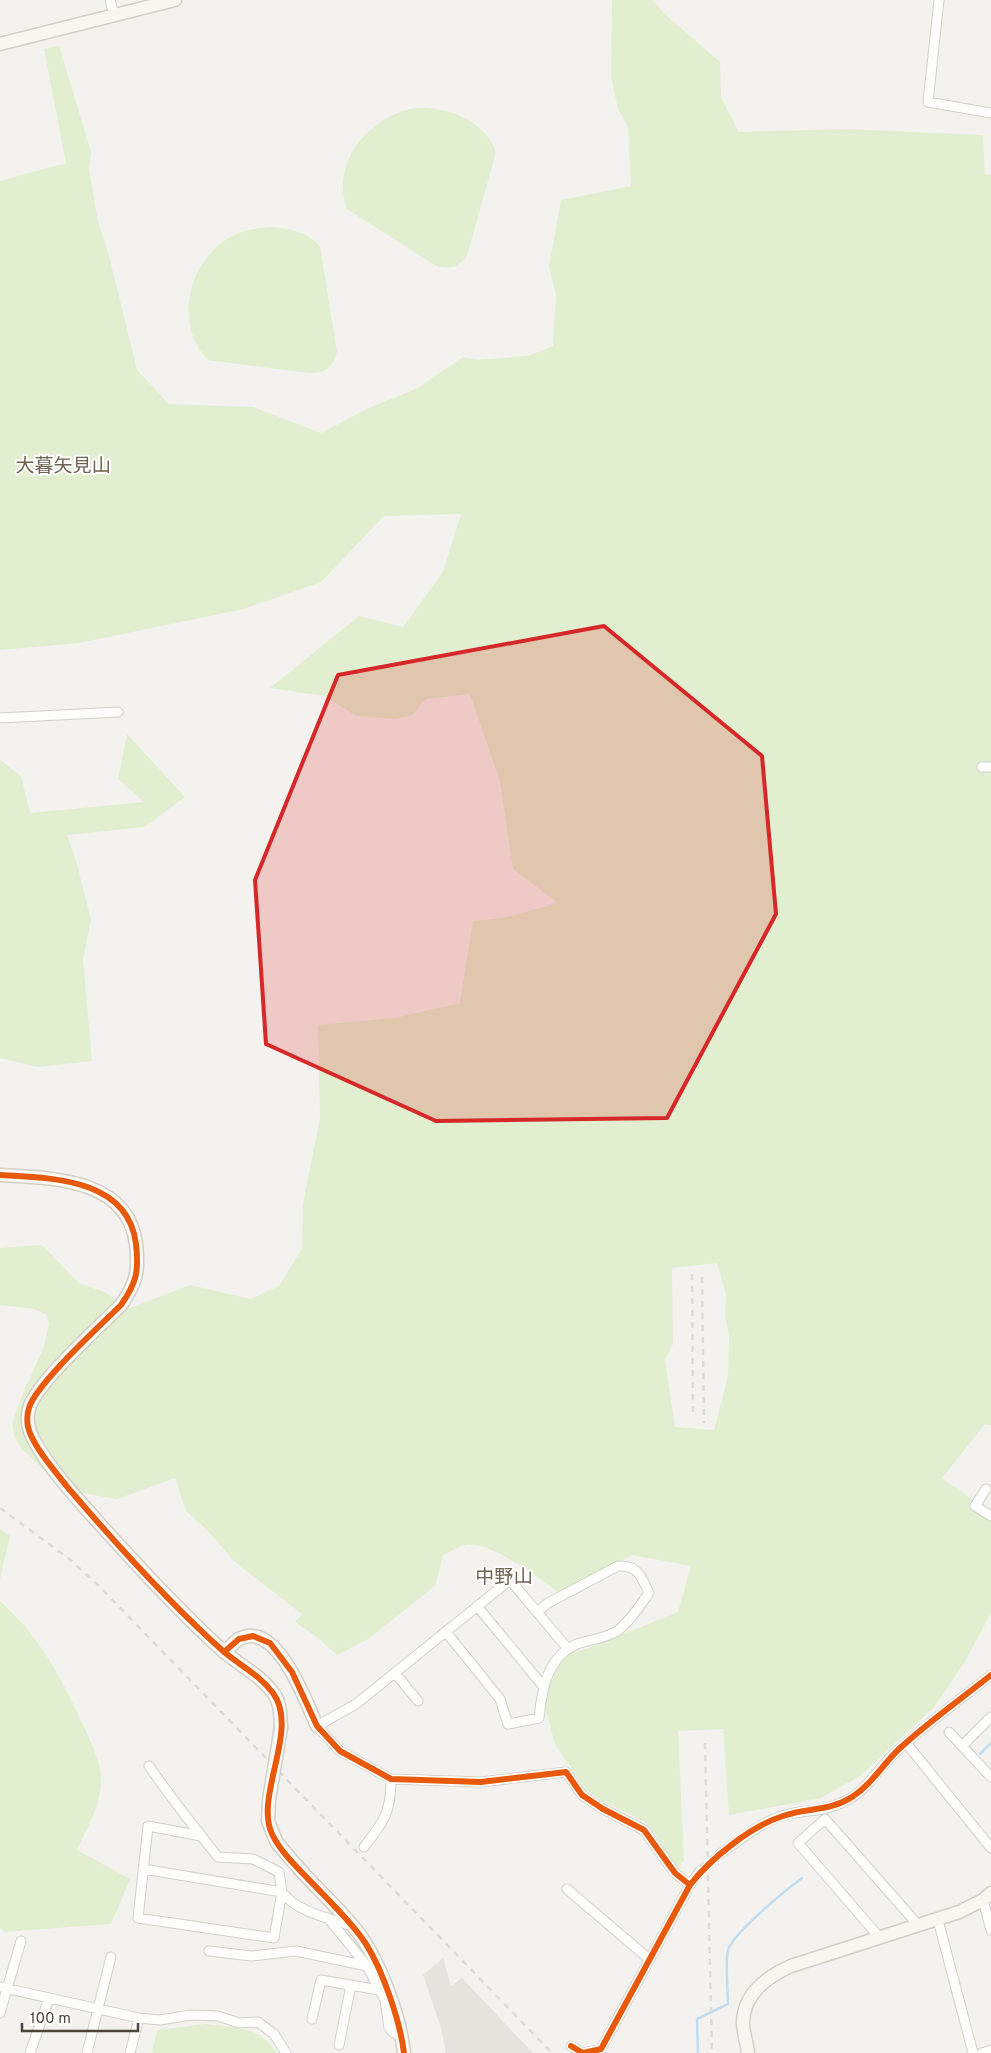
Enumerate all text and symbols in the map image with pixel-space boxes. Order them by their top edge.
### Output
district label: 大暮矢見山 [15,455,111,479]
district label: 中野山 [475,1566,533,1590]
scale bar [22,2000,139,2032]
text: 100 m [30,2010,71,2029]

